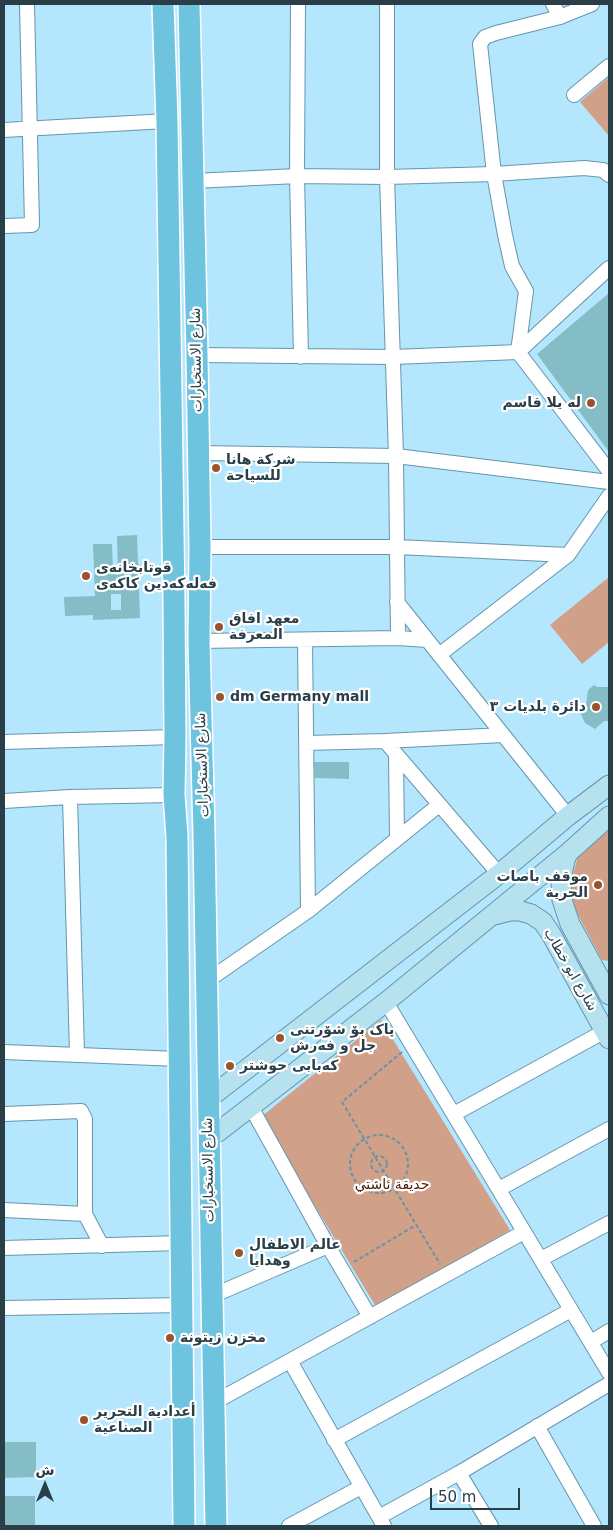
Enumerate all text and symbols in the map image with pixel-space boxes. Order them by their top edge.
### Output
street label: شارع الاستخبارات [188,307,206,413]
place label: له يلا قاسم [502,395,581,411]
marker: له يلا قاسم [585,397,597,409]
place label: شركة هانا للسياحة [226,452,295,484]
marker: شركة هانا للسياحة [210,462,222,474]
place label: قوتابخانەی فەلەکەدین کاکەی [96,560,217,592]
marker: قوتابخانەی فەلەکەدین کاکەی [80,570,92,582]
place label: معهد افاق المعرفة [229,611,300,644]
marker: معهد افاق المعرفة [213,621,225,633]
place label: dm Germany mall [230,689,369,705]
marker: dm Germany mall [214,691,226,703]
place label: دائرة بلديات ٣ [490,699,586,715]
marker: دائرة بلديات ٣ [590,701,602,713]
street label: شارع الاستخبارات [193,712,213,818]
place label: موقف باصات الحریة [496,869,588,902]
marker: موقف باصات الحریة [592,879,604,891]
street label: شارع ابو خطاب [540,926,600,1014]
place label: پاک بۆ شۆرتنی جل و فەرش [290,1022,394,1054]
marker: پاک بۆ شۆرتنی جل و فەرش [274,1032,286,1044]
place label: کەبابی حوشتر [240,1058,338,1074]
marker: کەبابی حوشتر [224,1060,236,1072]
street label: شارع الاستخبارات [200,1117,218,1223]
park label: حديقة ئاشتي [355,1177,429,1193]
place label: عالم الاطفال وهدايا [249,1237,341,1270]
marker: عالم الاطفال وهدايا [233,1247,245,1259]
place label: مخزن زيتونة [180,1330,266,1346]
marker: مخزن زيتونة [164,1332,176,1344]
place label: أعدادية التحرير الصناعية [94,1404,196,1436]
marker: أعدادية التحرير الصناعية [78,1414,90,1426]
north arrow [20,1460,70,1510]
text: ش [35,1462,55,1478]
scale bar [433,1478,523,1510]
text: 50 m [438,1488,476,1506]

